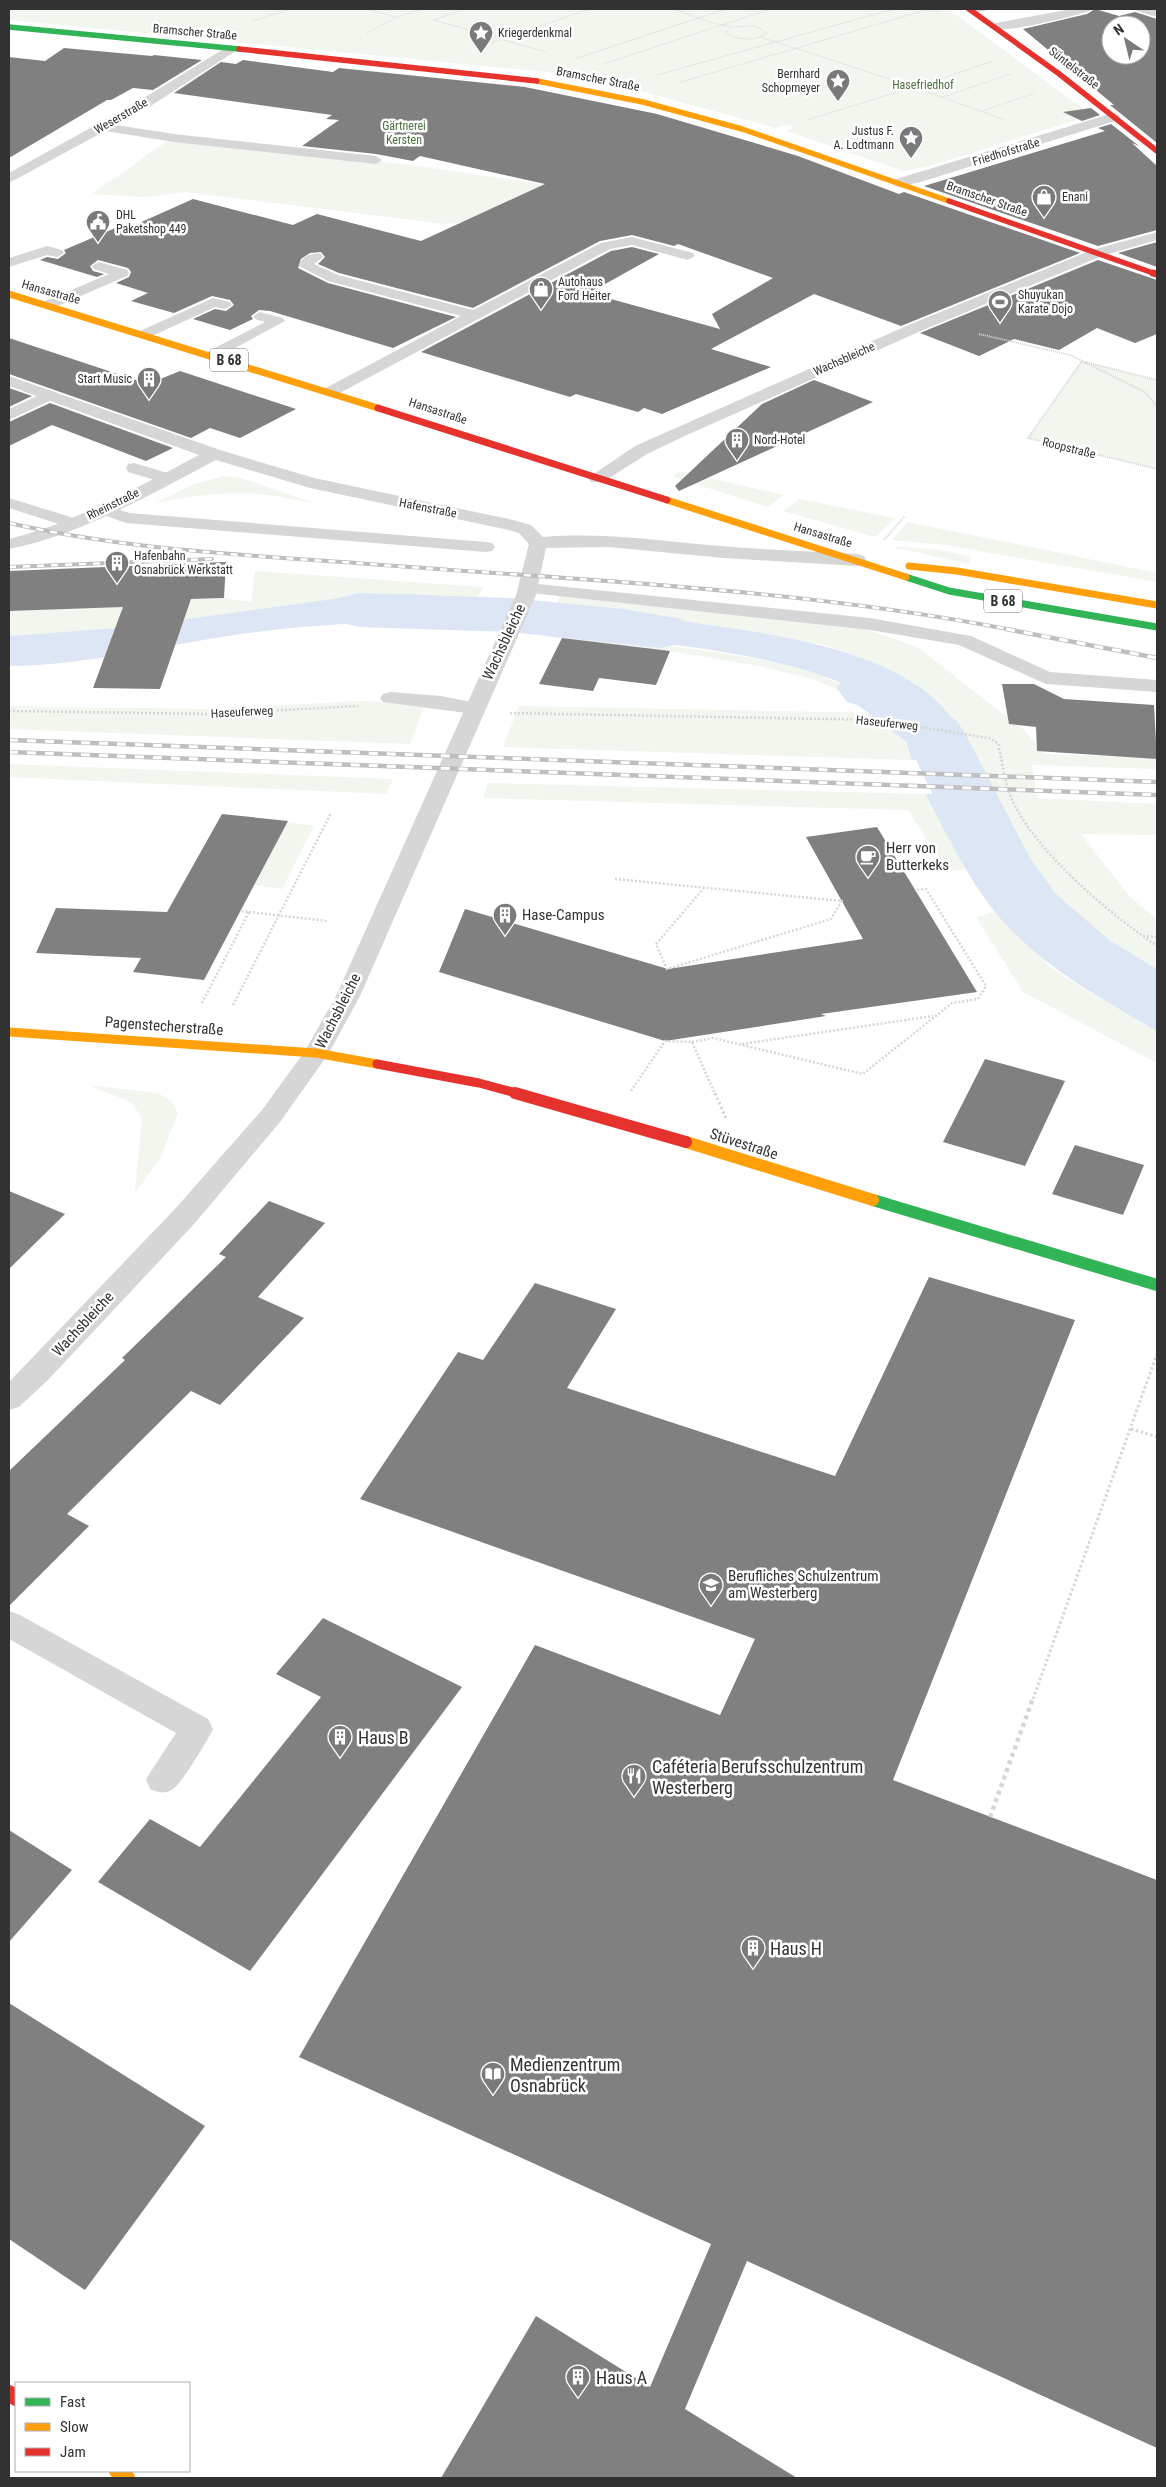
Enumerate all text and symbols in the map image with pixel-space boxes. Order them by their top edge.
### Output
north arrow [1101,15,1151,65]
place icon: Kriegerdenkmal [468,20,494,54]
text: N [1110,20,1127,38]
street label: Bramscher Straße [152,21,238,43]
place label: Kriegerdenkmal [498,26,572,40]
street label: Süntelstraße [1046,44,1102,92]
street label: Bramscher Straße [555,64,641,94]
place label: Bernhard Schopmeyer [762,67,820,95]
place icon: Bernhard Schopmeyer [825,68,851,102]
park label: Hasefriedhof [892,78,954,92]
street label: Weserstraße [92,95,151,137]
park label: Gärtnerei Kersten [382,119,426,147]
place label: Justus F. A. Lodtmann [834,124,894,152]
place icon: Justus F. A. Lodtmann [898,125,924,159]
street label: Friedhofstraße [971,135,1042,169]
street label: Bramscher Straße [945,179,1030,219]
shop icon: Enani [1031,184,1057,218]
place label: Enani [1062,190,1088,204]
place label: DHL Paketshop 449 [116,208,187,236]
public building icon: DHL Paketshop 449 [85,209,111,243]
place label: Autohaus Ford Heiter [558,275,611,303]
shop icon: Autohaus Ford Heiter [528,276,554,310]
street label: Hansastraße [20,277,82,307]
place label: Shuyukan Karate Dojo [1018,288,1073,316]
sports icon: Shuyukan Karate Dojo [987,289,1013,323]
street label: Wachsbleiche [811,339,877,379]
road number: B 68 [210,348,248,372]
building icon: Start Music [136,366,162,400]
place label: Start Music [78,372,132,386]
street label: Hansastraße [407,395,469,427]
building icon: Nord-Hotel [724,427,750,461]
place label: Nord-Hotel [754,433,805,447]
street label: Roopstraße [1041,435,1097,461]
street label: Rheinstraße [85,485,142,523]
street label: Hafenstraße [398,496,458,521]
street label: Hansastraße [792,519,854,551]
place label: Hafenbahn Osnabrück Werkstatt [134,549,233,577]
building icon: Hafenbahn Osnabrück Werkstatt [104,550,130,584]
road number: B 68 [984,590,1022,612]
street label: Wachsbleiche [479,601,529,683]
street label: Haseuferweg [210,703,274,721]
street label: Haseuferweg [855,713,919,733]
place label: Herr von Butterkeks [886,839,949,874]
cafe icon: Herr von Butterkeks [855,844,881,878]
building icon: Hase-Campus [492,902,518,936]
place label: Hase-Campus [522,906,605,924]
street label: Wachsbleiche [311,970,365,1052]
street label: Pagenstecherstraße [104,1013,224,1039]
street label: Stüvestraße [708,1125,780,1163]
street label: Wachsbleiche [48,1288,118,1360]
place label: Berufliches Schulzentrum am Westerberg [728,1567,879,1602]
school or university icon: Berufliches Schulzentrum am Westerberg [698,1572,724,1606]
building icon: Haus B [327,1724,353,1758]
place label: Haus B [358,1727,409,1748]
place label: Caféteria Berufsschulzentrum Westerberg [652,1756,863,1798]
restaurant icon: Caféteria Berufsschulzentrum Westerberg [621,1763,647,1797]
building icon: Haus H [740,1935,766,1969]
place label: Haus H [770,1938,822,1959]
place label: Medienzentrum Osnabrück [510,2054,620,2096]
library icon: Medienzentrum Osnabrück [480,2061,506,2095]
building icon: Haus A [565,2364,591,2398]
place label: Haus A [596,2367,648,2388]
legend [15,2382,190,2472]
text: Fast [60,2393,85,2411]
text: Slow [60,2418,89,2436]
text: Jam [60,2443,86,2461]

